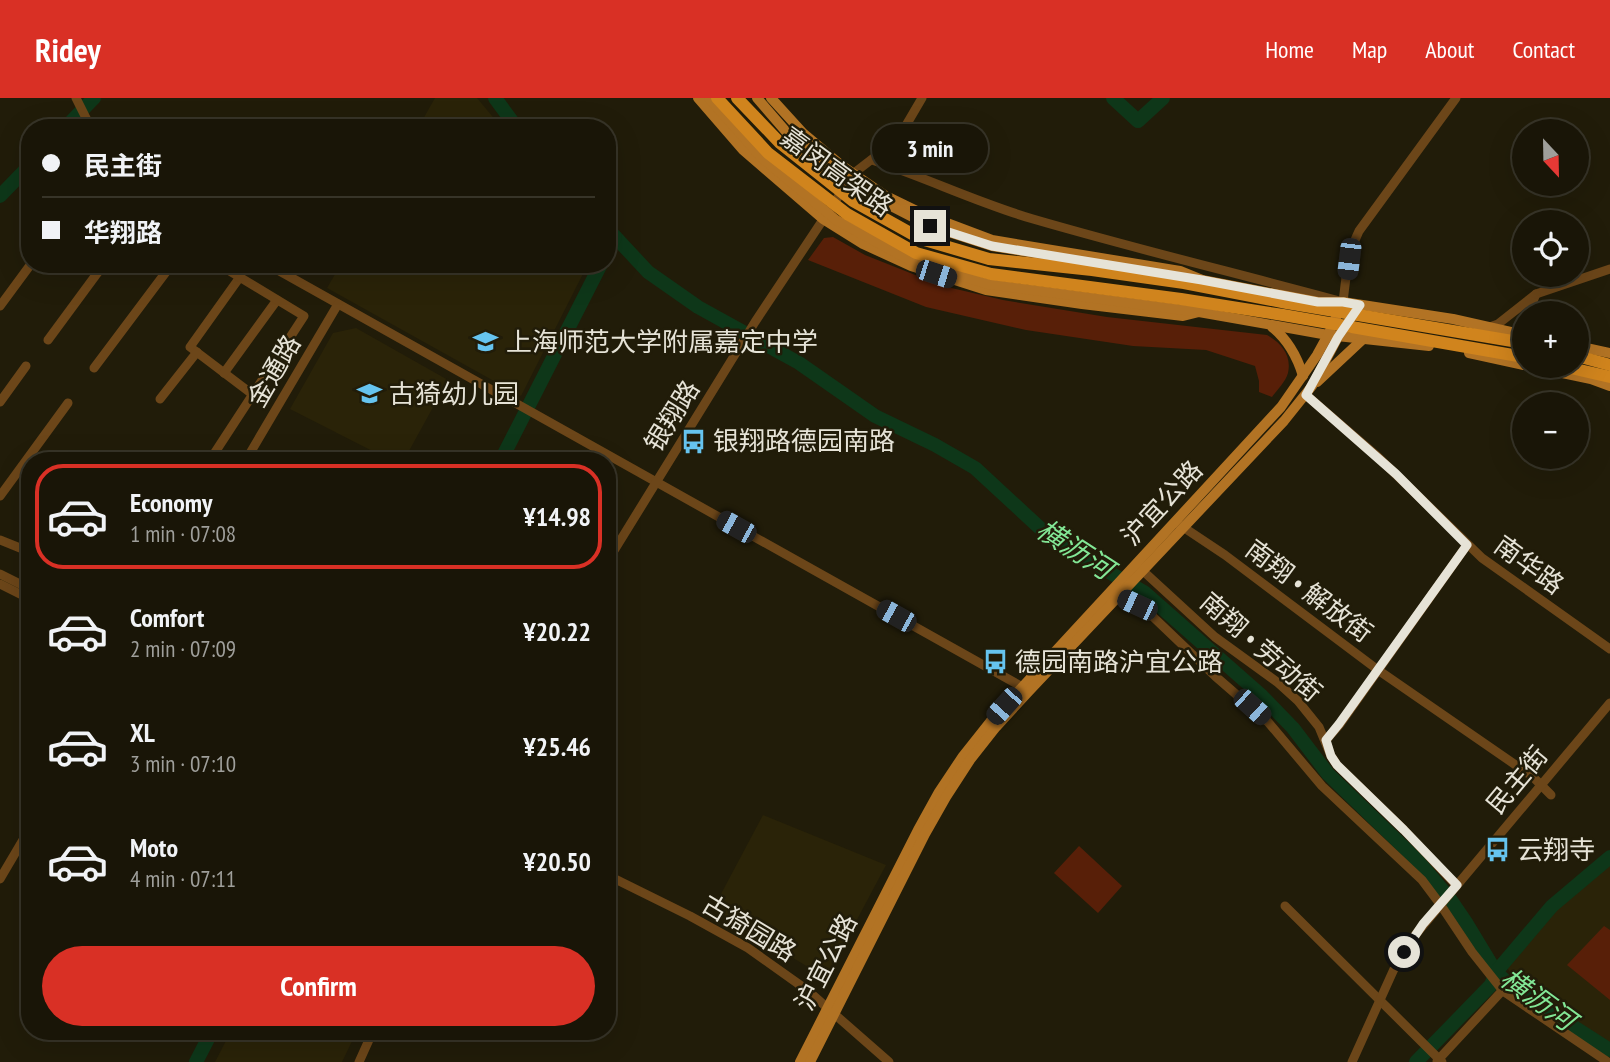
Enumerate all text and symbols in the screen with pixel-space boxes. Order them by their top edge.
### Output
text: Ridey [35,28,101,71]
text: Home [1265,34,1314,65]
text: Map [1352,34,1387,65]
text: About [1425,34,1474,65]
text: Contact [1512,34,1575,65]
north arrow [1512,119,1589,196]
map controls [1512,119,1589,469]
street label: 嘉闵高架路 [775,120,900,223]
callout: 3 min [872,124,988,174]
text: 3 min [907,134,953,163]
text: 民主街 [84,149,162,182]
route end [914,210,946,242]
button: locate [1512,210,1589,287]
text: 华翔路 [84,216,162,249]
car [1337,237,1362,281]
car [913,258,960,290]
button: + [1512,301,1589,378]
place label: 上海师范大学附属嘉定中学 [506,325,818,358]
school or university icon: 上海师范大学附属嘉定中学 [472,328,500,356]
street label: 金通路 [240,329,307,413]
street label: 银翔路 [637,374,706,458]
place label: 古猗幼儿园 [389,377,519,410]
school or university icon: 古猗幼儿园 [355,380,383,408]
button: − [1512,392,1589,469]
place label: 银翔路德园南路 [713,424,895,457]
bus stop icon: 银翔路德园南路 [679,427,707,455]
street label: 沪宜公路 [1114,453,1209,552]
icon: car [46,485,109,548]
text: Economy [130,486,212,519]
text: ¥14.98 [523,500,591,533]
car [713,508,760,546]
water label: 横沥河 [1030,510,1125,590]
text: 1 min · 07:08 [130,519,236,548]
street label: 南华路 [1488,528,1571,601]
street label: 南翔 • 解放街 [1239,532,1379,649]
street label: 南翔 • 劳动街 [1194,585,1329,708]
car [1114,587,1161,623]
car [873,597,920,635]
icon: car [46,600,109,663]
text: Comfort [130,601,204,634]
text: ¥20.22 [523,615,591,648]
text: 2 min · 07:09 [130,634,236,663]
place label: 德园南路沪宜公路 [1015,645,1223,678]
bus stop icon: 德园南路沪宜公路 [981,648,1009,676]
car [983,683,1026,729]
car [1230,685,1275,729]
icon: car [46,715,109,778]
text: XL [130,716,155,749]
text: ¥25.46 [523,730,591,763]
street label: 民主街 [1479,739,1554,820]
text: 3 min · 07:10 [130,749,236,778]
icon: car [46,830,109,893]
text: Moto [130,831,178,864]
place label: 云翔寺 [1517,833,1595,866]
bus stop icon: 云翔寺 [1483,836,1511,864]
text: ¥20.50 [523,845,591,878]
text: 4 min · 07:11 [130,864,236,893]
street label: 古猗园路 [696,887,802,969]
street label: 沪宜公路 [787,908,864,1016]
route start [1388,936,1420,968]
button: Confirm [42,946,595,1026]
water label: 横沥河 [1493,959,1587,1041]

